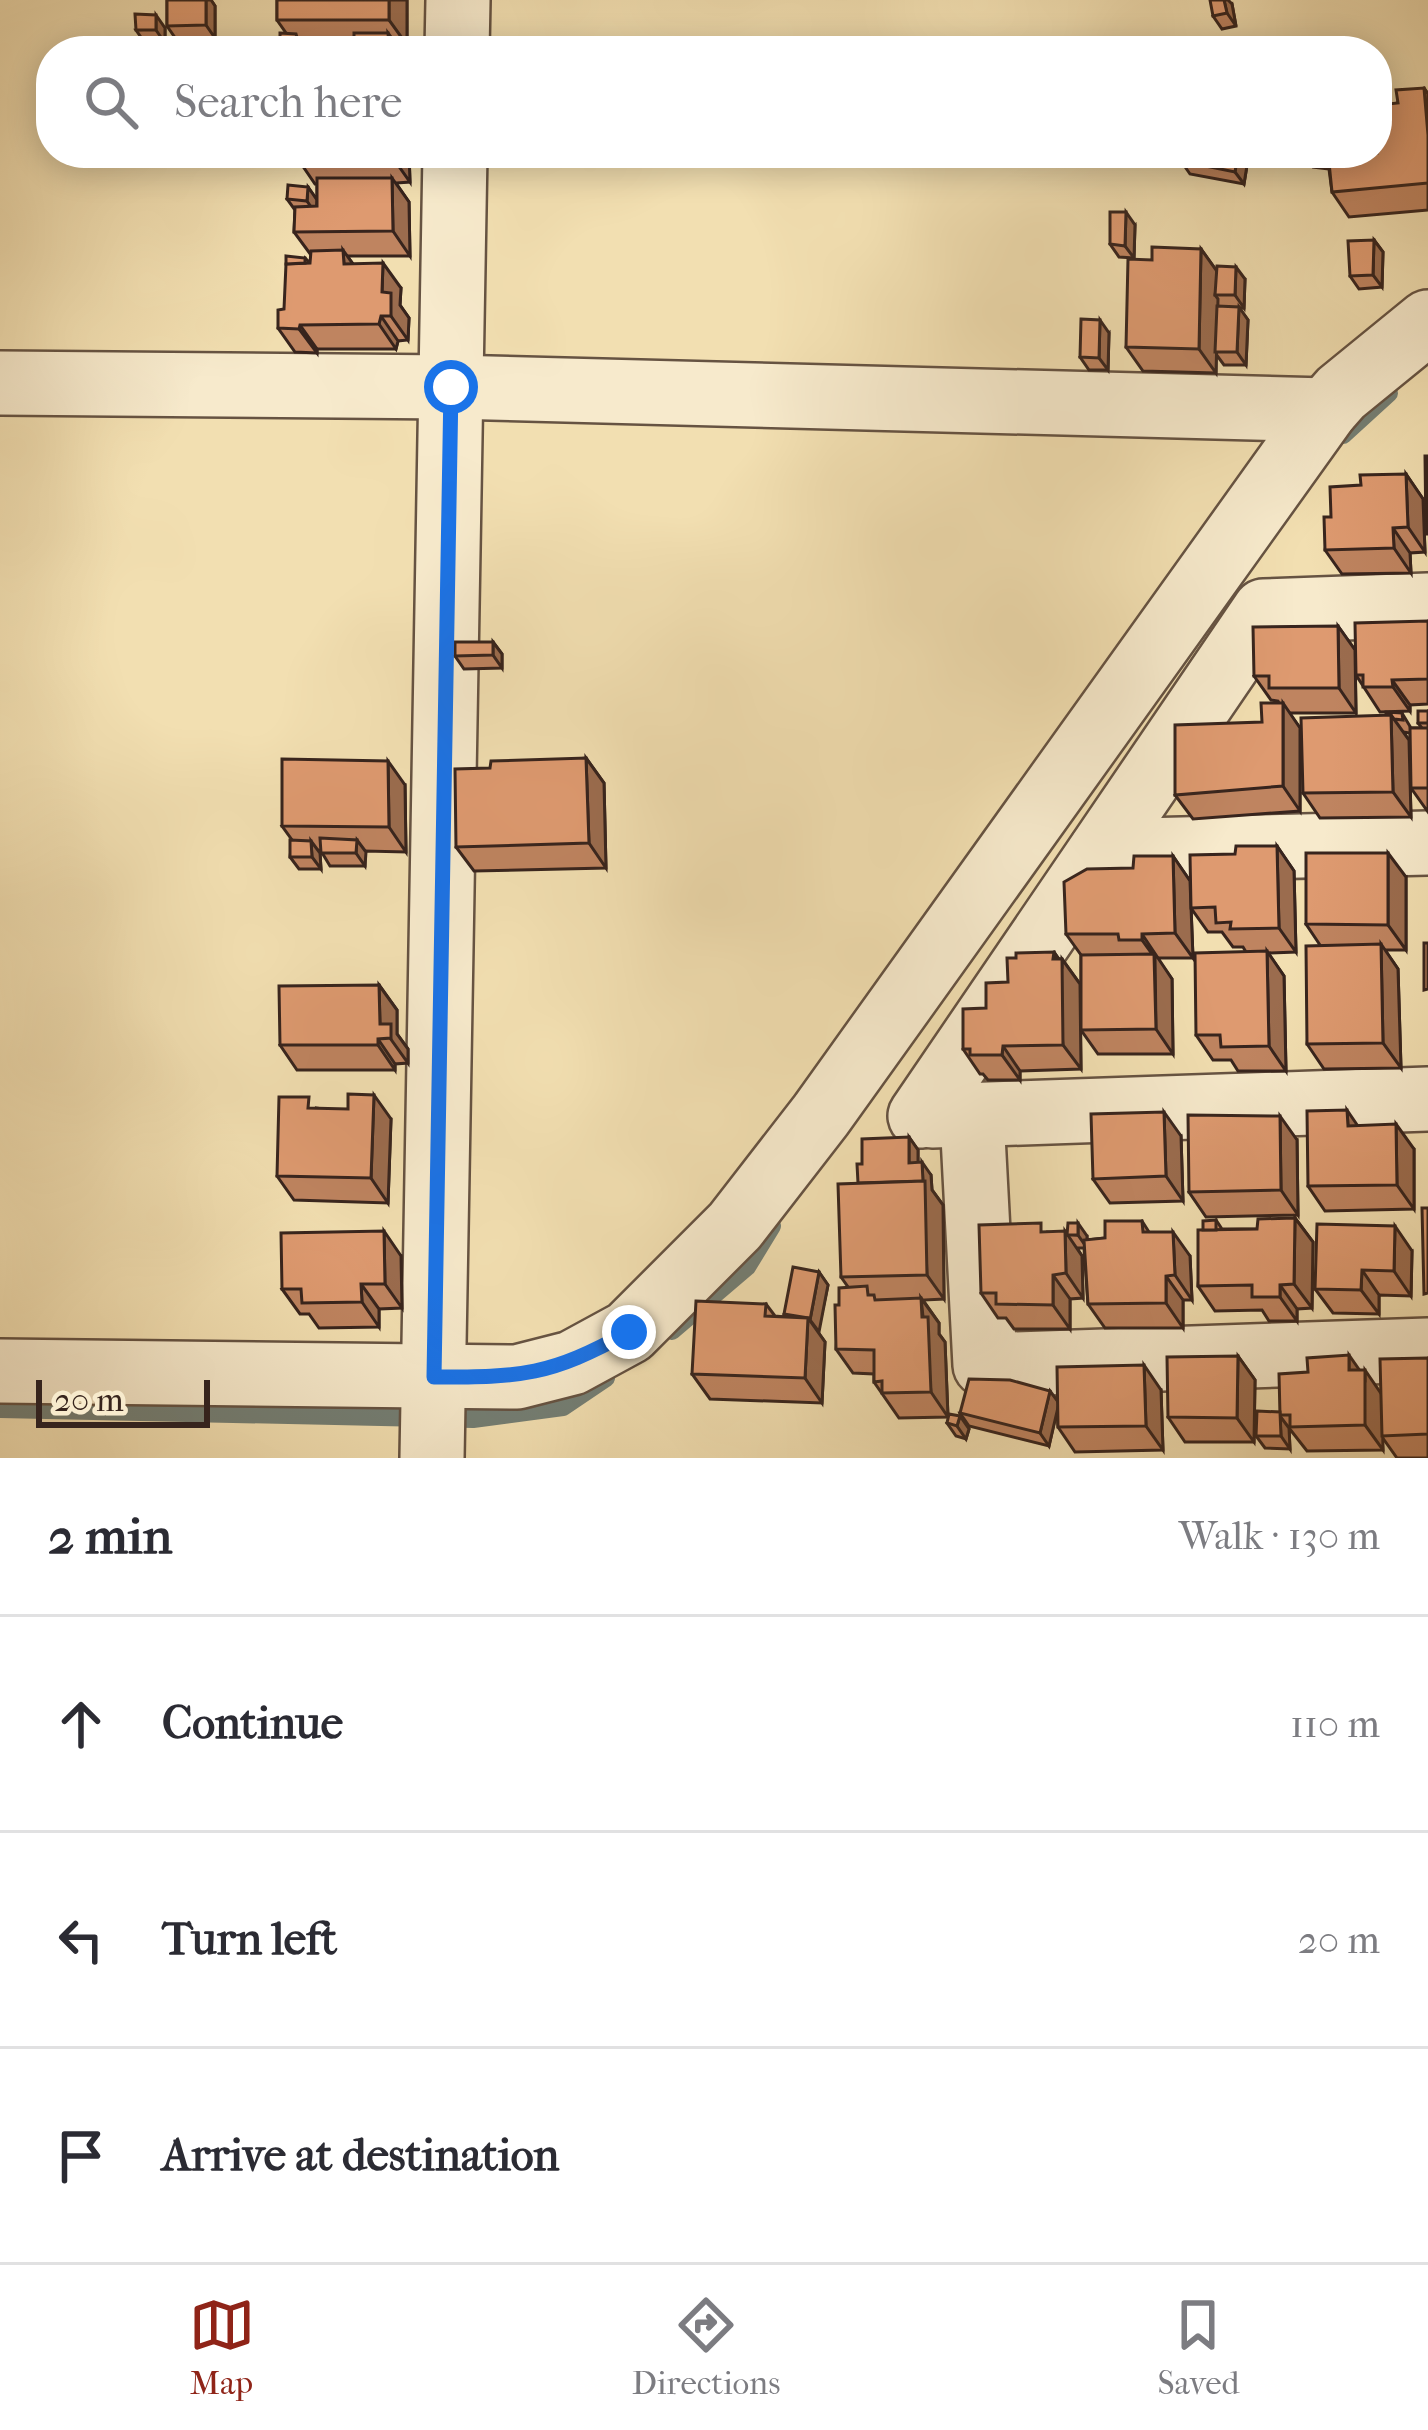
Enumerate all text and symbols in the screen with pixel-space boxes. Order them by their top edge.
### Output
search box [36,36,1392,168]
icon: search [78,69,144,135]
text: Search here [174,76,402,129]
route start [424,360,478,414]
route end [602,1305,656,1359]
scale bar [36,1374,210,1427]
text: 20 m [54,1381,124,1420]
text: 2 min [48,1506,172,1566]
text: Walk · 130 m [1179,1513,1380,1559]
icon: ahead [48,1691,114,1757]
text: Continue [162,1697,343,1750]
text: 110 m [1290,1701,1380,1747]
icon: left [48,1907,114,1973]
text: Turn left [162,1913,337,1966]
text: 20 m [1298,1917,1380,1963]
icon: arrive [48,2123,114,2189]
text: Arrive at destination [162,2129,559,2182]
tab: Map [189,2292,255,2403]
tab: Directions [632,2292,780,2403]
tab: Saved [1158,2292,1239,2403]

